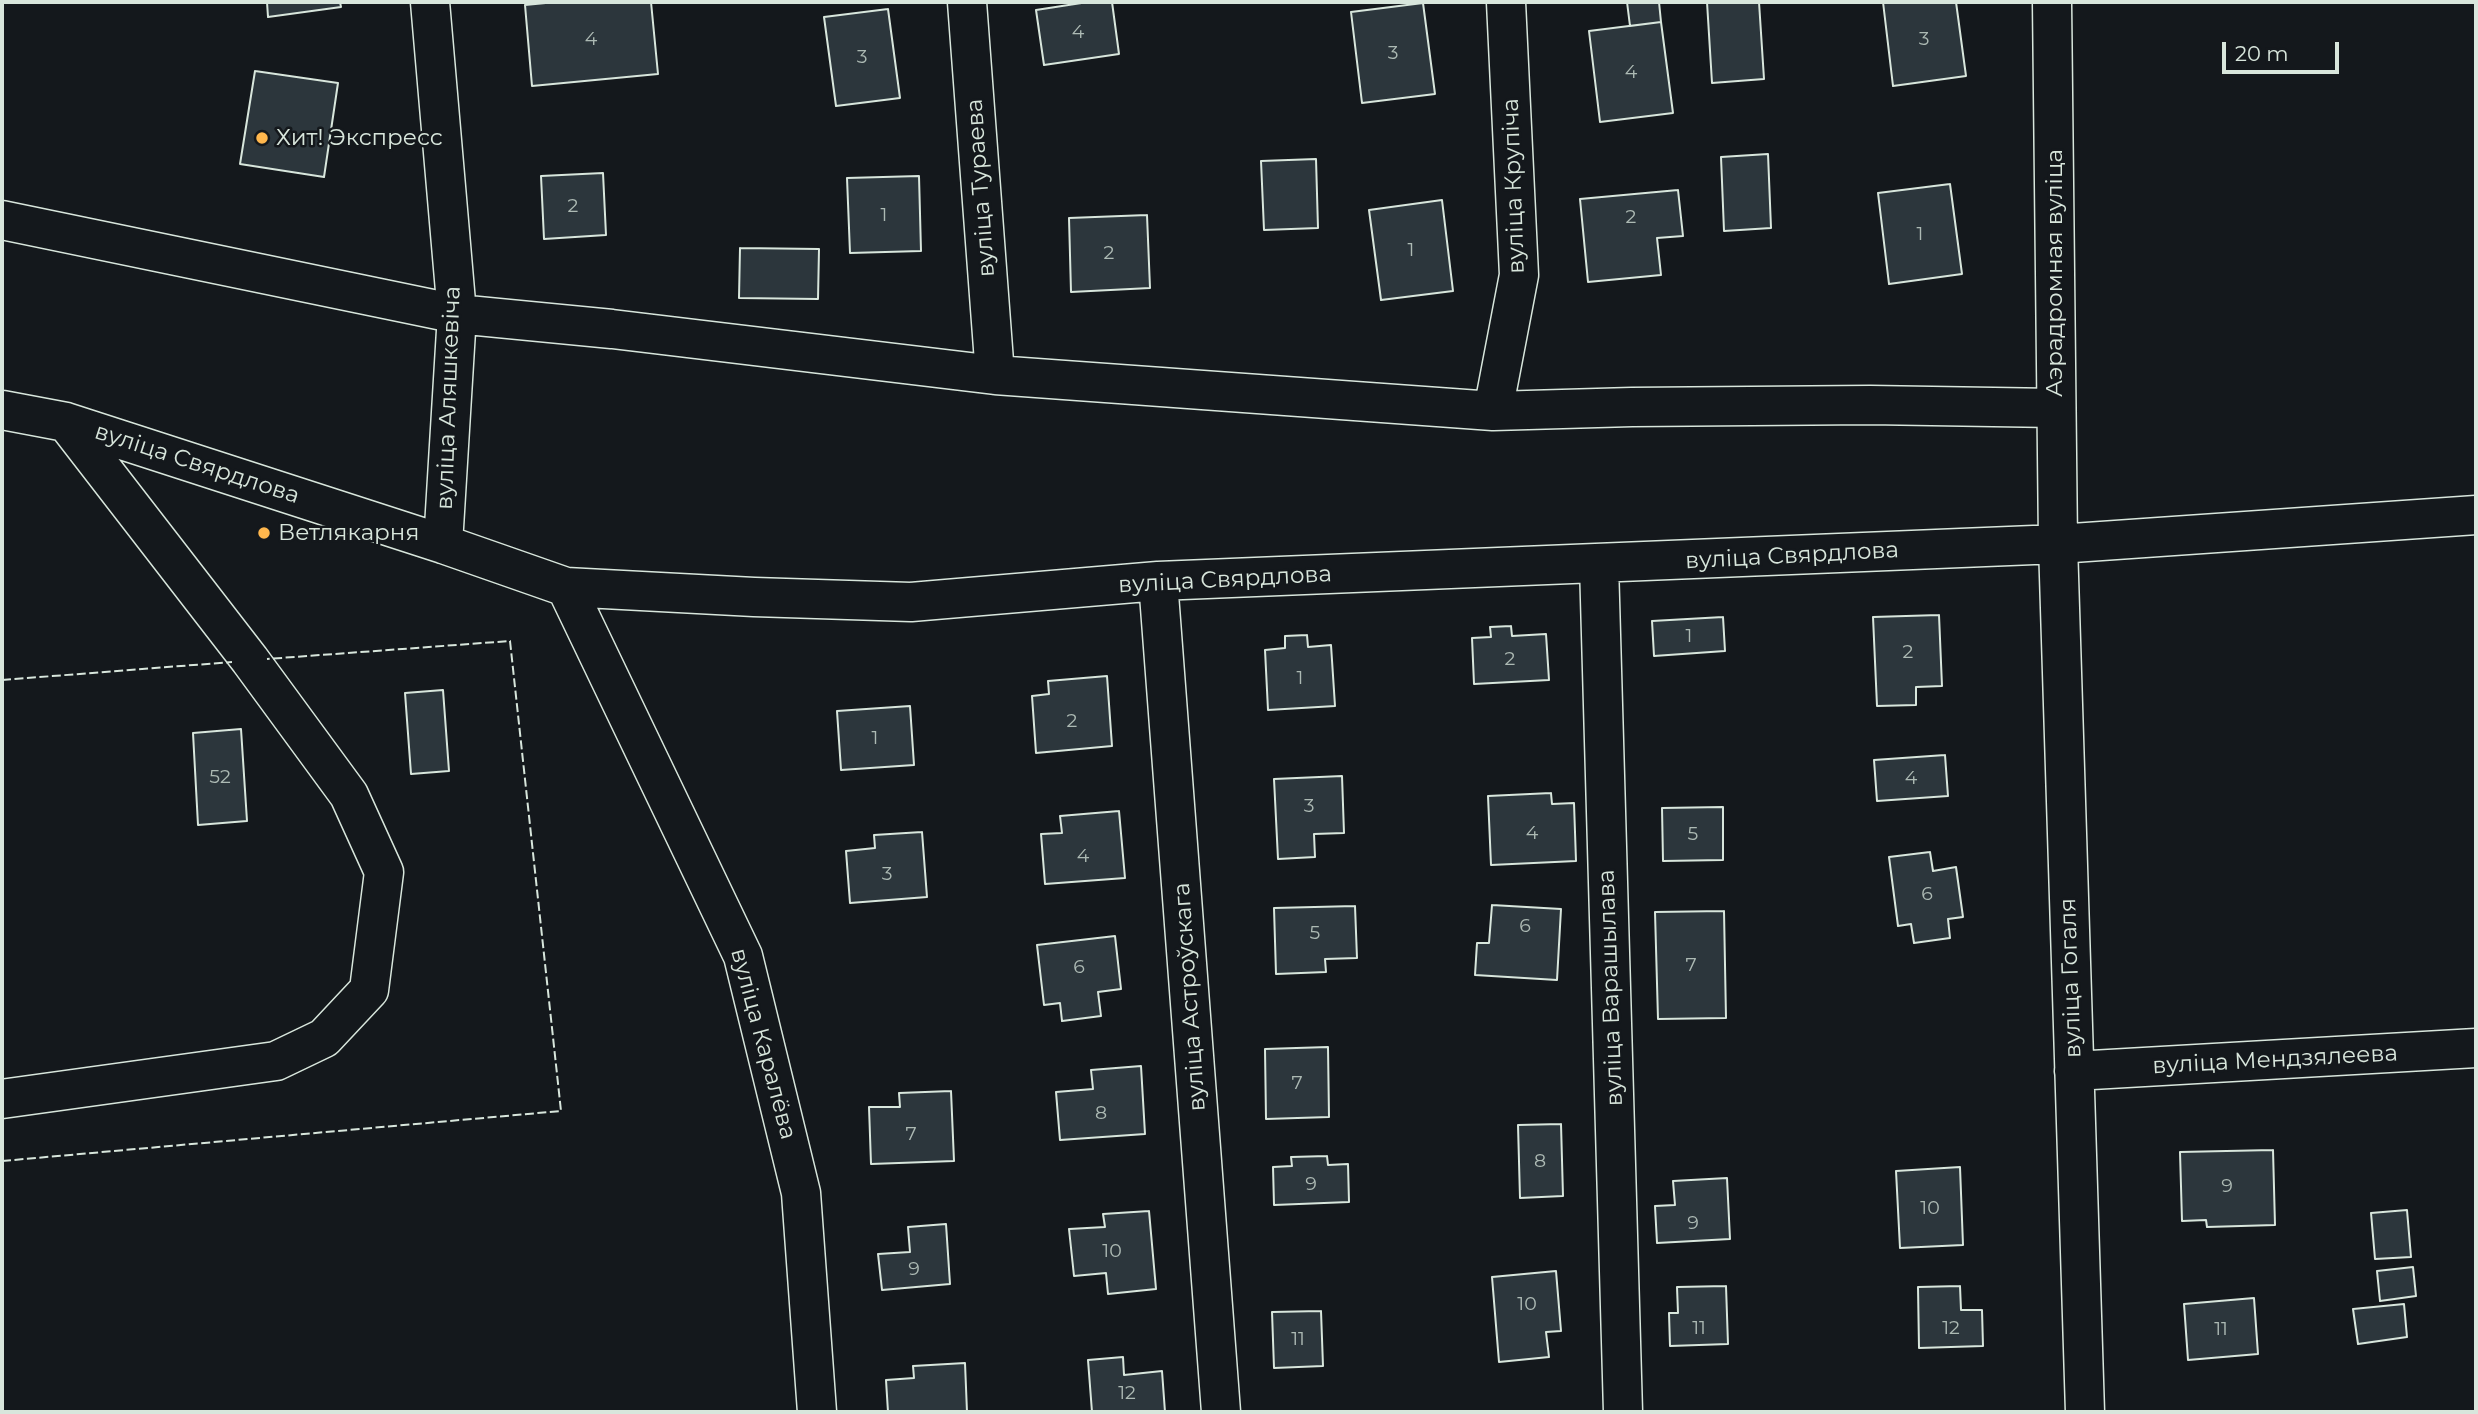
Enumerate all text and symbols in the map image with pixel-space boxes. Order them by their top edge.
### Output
house number: 4 [1072,21,1084,43]
house number: 4 [585,28,597,50]
house number: 3 [1919,28,1929,50]
scale bar [2226,28,2343,72]
text: 20 m [2235,41,2289,66]
house number: 3 [1388,42,1398,64]
house number: 3 [857,46,867,68]
house number: 4 [1625,61,1637,83]
street label: вуліца Тураева [961,98,1001,278]
street label: вуліца Крупіча [1497,98,1531,274]
place label: Хит! Экспресс [276,124,443,152]
marker: Хит! Экспресс [254,130,270,146]
street label: Аэрадромная вуліца [2041,149,2069,397]
house number: 2 [568,195,578,217]
house number: 1 [881,204,887,226]
house number: 2 [1626,206,1636,228]
house number: 1 [1917,223,1923,245]
house number: 1 [1408,239,1414,261]
house number: 2 [1104,242,1114,264]
street label: вуліца Аляшкевіча [431,286,467,510]
street label: вуліца Свярдлова [91,418,303,510]
place label: Ветлякарня [278,519,419,547]
marker: Ветлякарня [256,525,272,541]
street label: вуліца Свярдлова [1684,537,1900,575]
street label: вуліца Свярдлова [1117,561,1333,599]
house number: 1 [1686,625,1692,647]
house number: 2 [1903,641,1913,663]
house number: 2 [1505,648,1515,670]
house number: 1 [1297,667,1303,689]
house number: 2 [1067,710,1077,732]
house number: 1 [872,727,878,749]
house number: 52 [209,766,231,788]
house number: 4 [1905,767,1917,789]
house number: 3 [1304,795,1314,817]
house number: 4 [1526,822,1538,844]
house number: 5 [1688,823,1698,845]
house number: 4 [1077,845,1089,867]
house number: 3 [882,863,892,885]
street label: вуліца Варашылава [1593,869,1629,1107]
street label: вуліца Астроўскага [1168,882,1212,1112]
house number: 6 [1921,883,1933,905]
street label: вуліца Гогаля [2054,898,2088,1058]
house number: 6 [1519,915,1531,937]
house number: 5 [1310,922,1320,944]
street label: вуліца Каралёва [724,945,802,1143]
house number: 7 [1685,954,1697,976]
house number: 6 [1073,956,1085,978]
street label: вуліца Мендзялеева [2152,1040,2398,1080]
house number: 7 [1291,1072,1303,1094]
house number: 8 [1095,1102,1107,1124]
house number: 7 [905,1123,917,1145]
house number: 8 [1534,1150,1546,1172]
house number: 9 [1305,1173,1317,1195]
house number: 9 [2221,1175,2233,1197]
house number: 10 [1920,1197,1940,1219]
house number: 9 [1687,1212,1699,1234]
house number: 10 [1102,1240,1122,1262]
house number: 9 [908,1258,920,1280]
house number: 10 [1517,1293,1537,1315]
house number: 11 [1692,1317,1706,1339]
house number: 12 [1942,1317,1960,1339]
house number: 11 [2214,1318,2228,1340]
house number: 11 [1291,1328,1305,1350]
house number: 12 [1118,1382,1136,1404]

